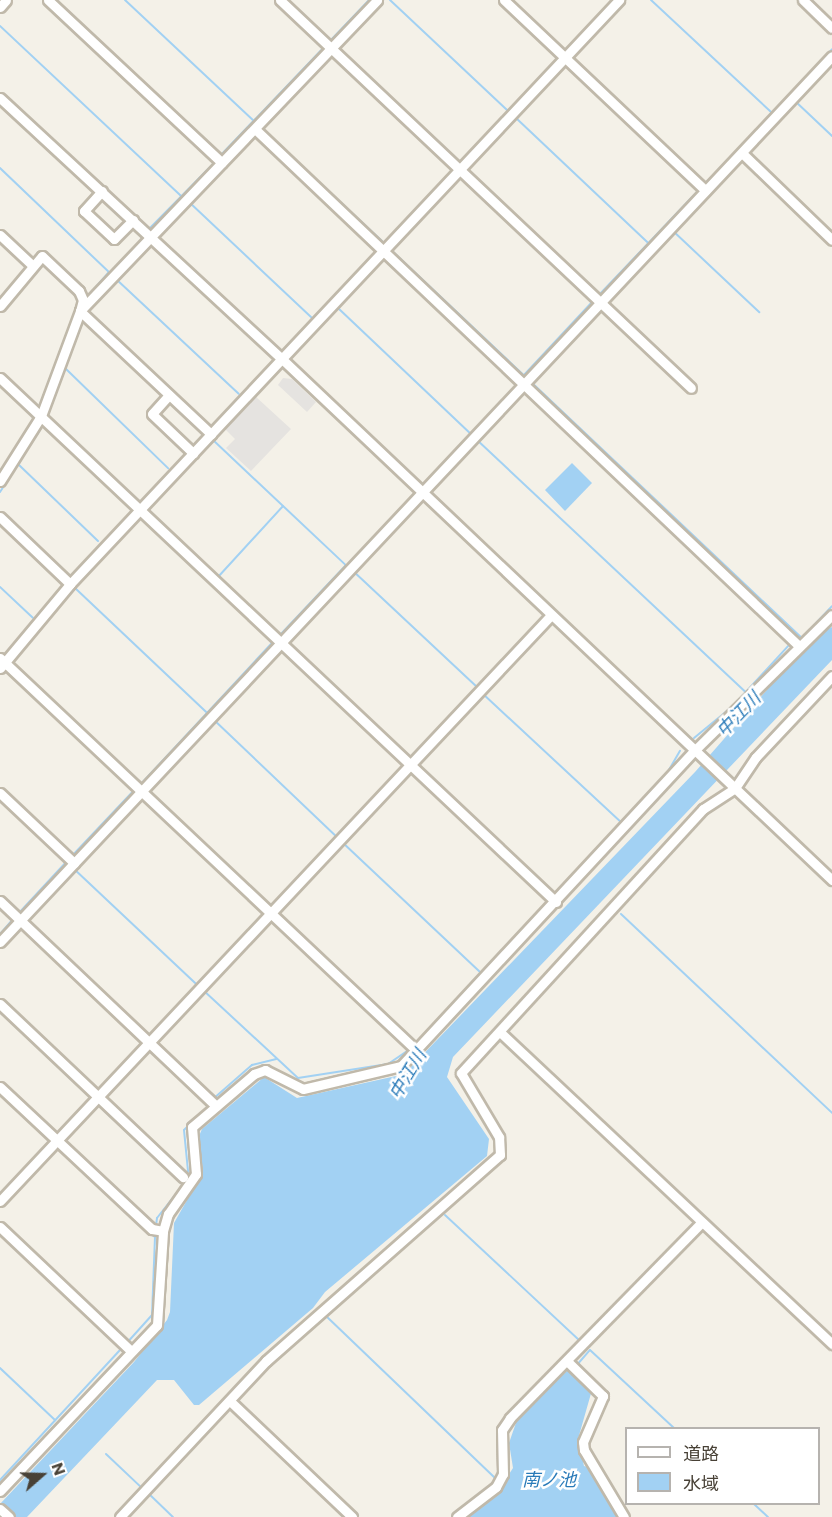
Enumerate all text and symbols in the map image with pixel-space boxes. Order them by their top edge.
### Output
water label: 中江川 [711,687,765,741]
water label: 中江川 [384,1045,430,1103]
legend [625,1427,820,1505]
text: 道路 [683,1442,719,1464]
north arrow [12,1445,72,1505]
text: N [48,1460,70,1478]
water label: 南ノ池 [522,1468,576,1490]
text: 水域 [683,1472,719,1494]

